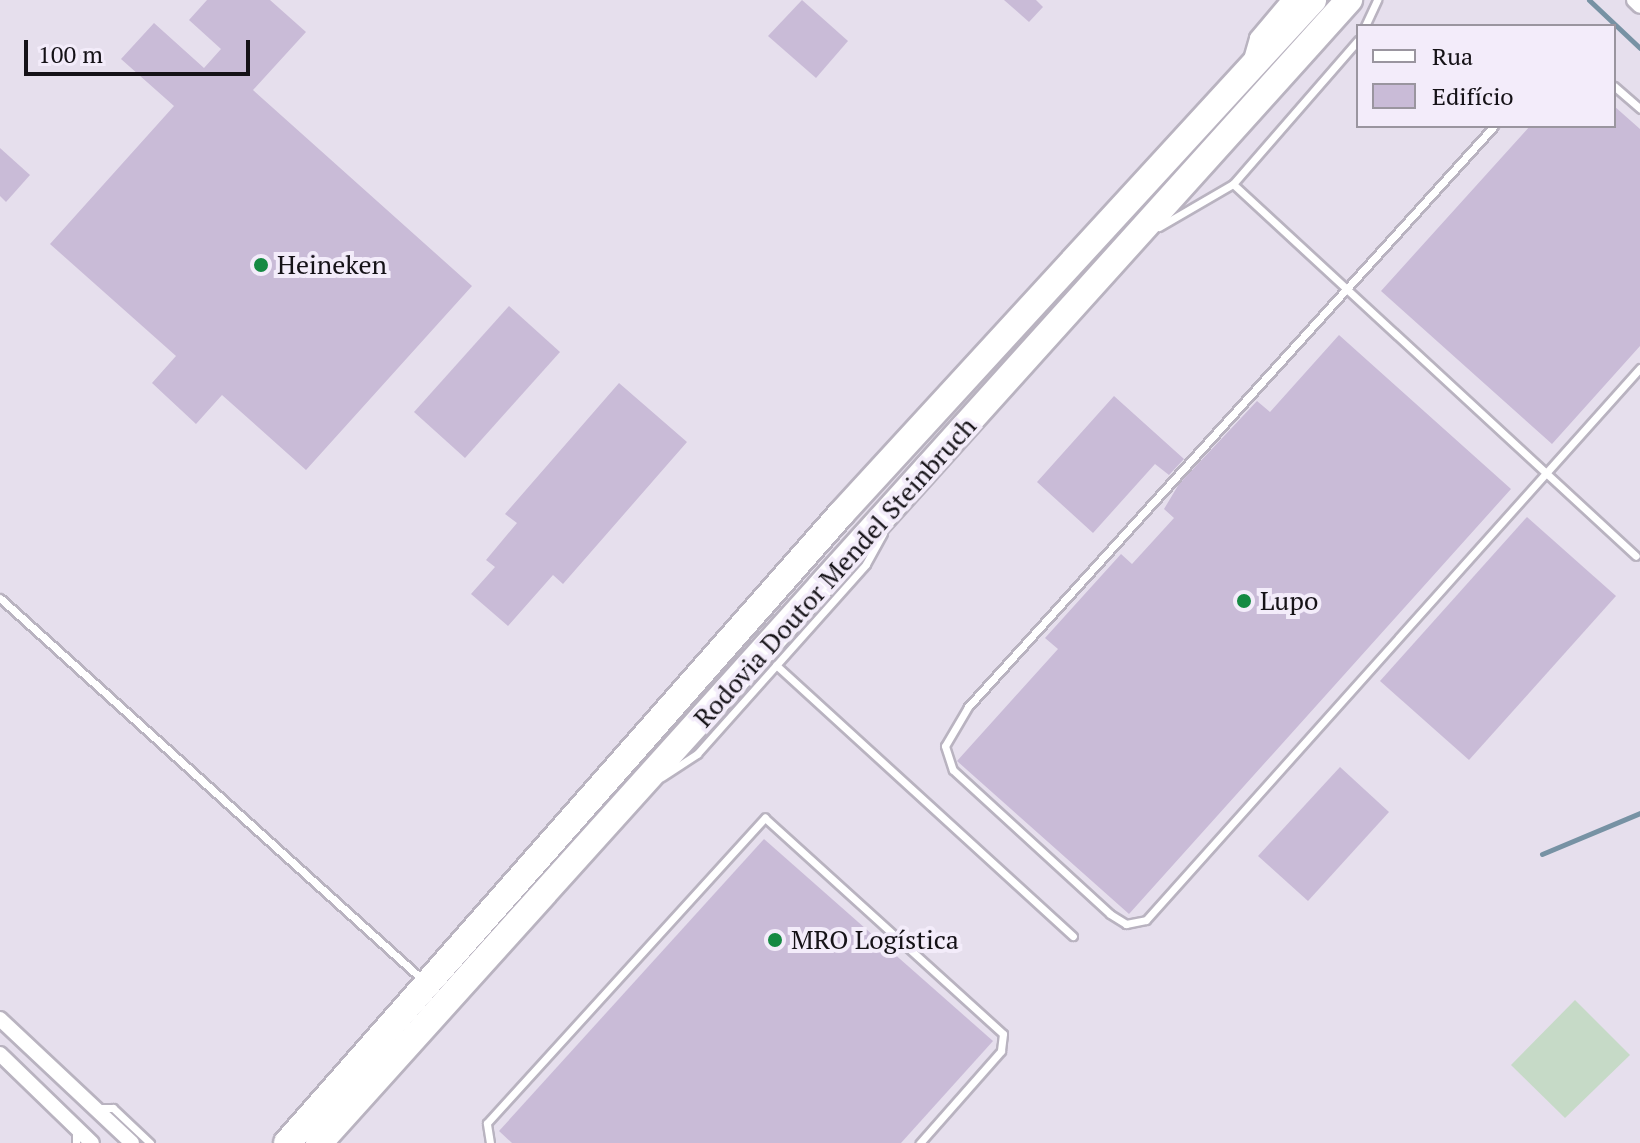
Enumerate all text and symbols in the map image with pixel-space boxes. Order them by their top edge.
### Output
scale bar [28,24,254,74]
legend [1356,24,1616,128]
text: 100 m [38,38,103,70]
text: Rua [1432,40,1473,72]
text: Edifício [1432,80,1514,112]
place label: Heineken [277,249,387,281]
marker: Heineken [252,256,270,274]
street label: Rodovia Doutor Mendel Steinbruch [687,411,983,733]
place label: Lupo [1260,585,1318,617]
marker: Lupo [1235,592,1253,610]
place label: MRO Logística [791,924,959,956]
marker: MRO Logística [766,931,784,949]

